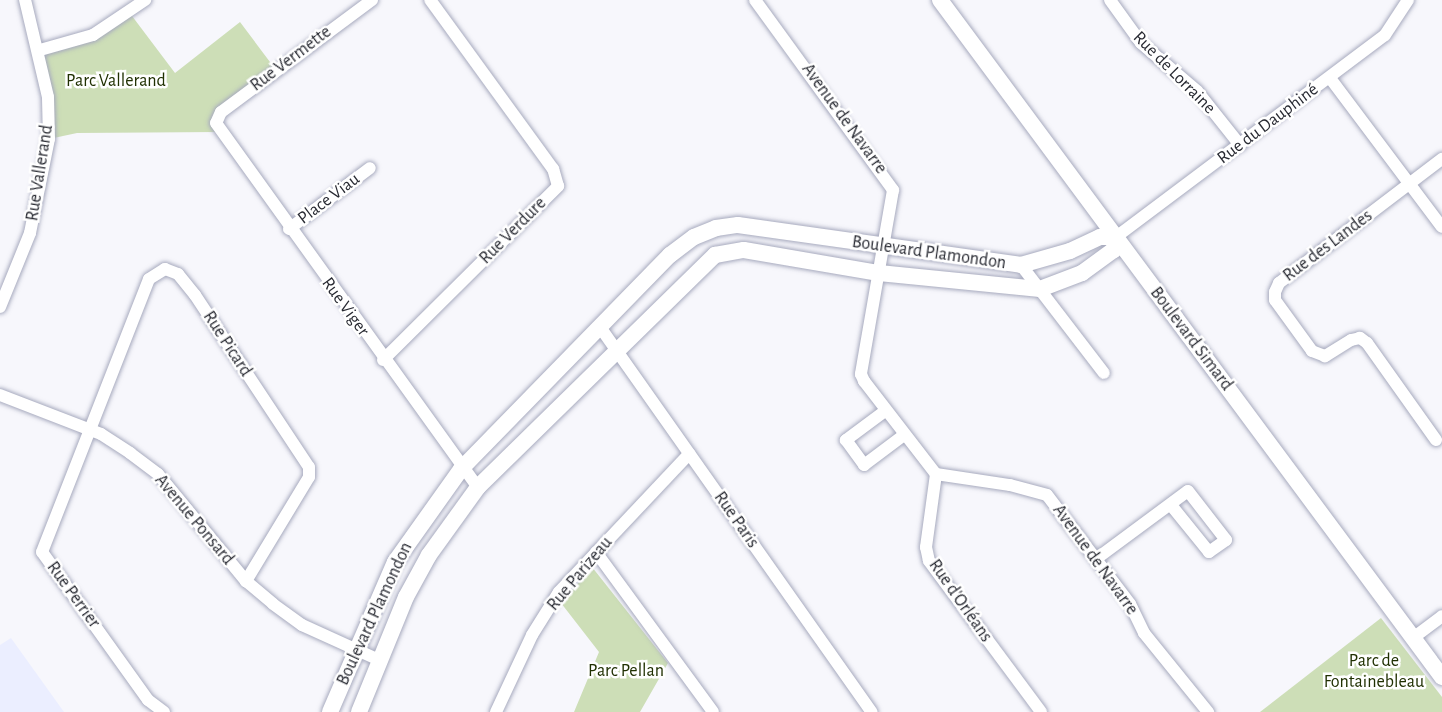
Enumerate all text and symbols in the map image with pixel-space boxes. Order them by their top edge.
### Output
street label: Rue Vermette [246,22,336,96]
street label: Rue de Lorraine [1128,27,1220,119]
street label: Avenue de Navarre [797,59,891,179]
park label: Parc Vallerand [66,70,166,92]
street label: Rue du Dauphiné [1213,79,1323,169]
street label: Rue Vallerand [22,123,58,223]
street label: Place Viau [294,169,364,229]
street label: Rue Verdure [475,193,551,269]
street label: Rue des Landes [1279,205,1377,287]
street label: Boulevard Plamondon [851,231,1007,275]
street label: Rue Viger [316,273,374,341]
street label: Boulevard Simard [1145,283,1237,395]
street label: Rue Picard [198,307,256,381]
street label: Avenue Ponsard [150,470,238,570]
street label: Rue Paris [709,488,763,552]
street label: Avenue de Navarre [1048,500,1142,620]
street label: Rue Parizeau [543,533,617,615]
street label: Boulevard Plamondon [332,539,418,689]
street label: Rue d'Orléans [924,555,996,647]
street label: Rue Perrier [42,557,104,633]
park label: Parc de Fontainebleau [1324,651,1424,694]
park label: Parc Pellan [588,660,664,682]

